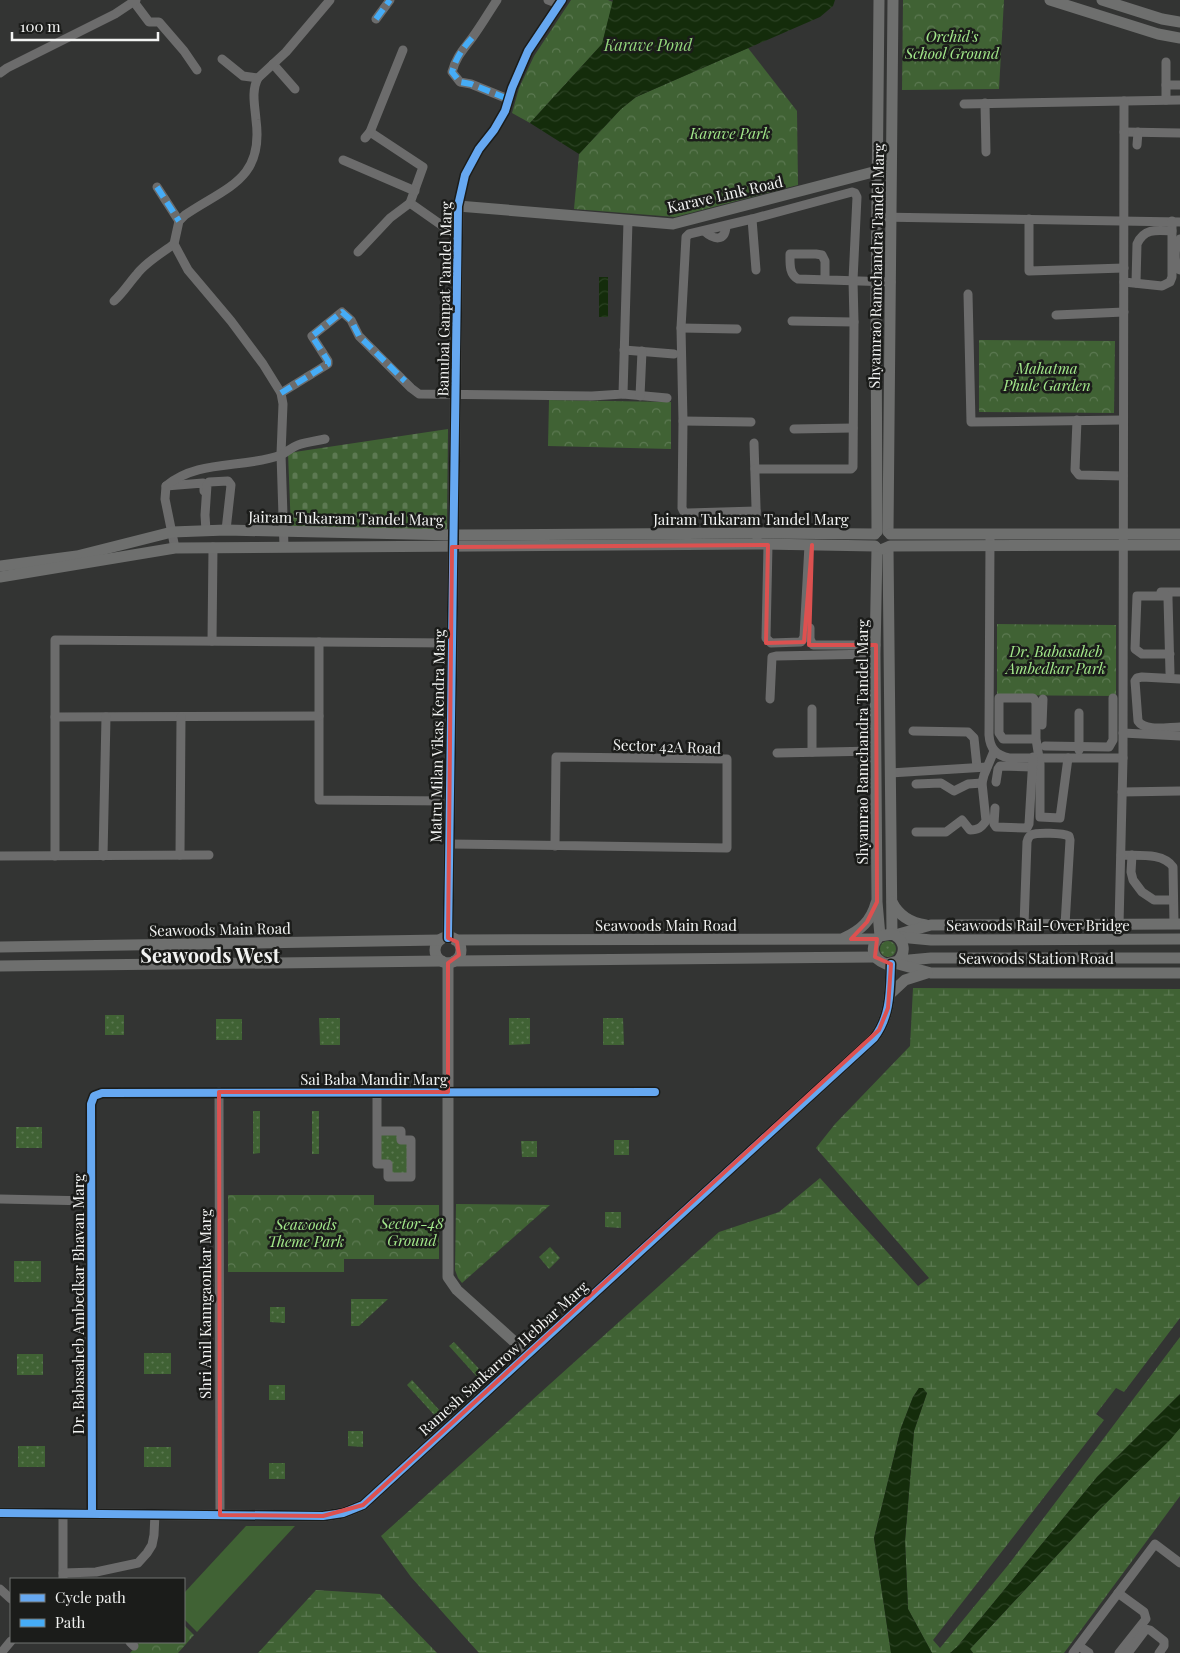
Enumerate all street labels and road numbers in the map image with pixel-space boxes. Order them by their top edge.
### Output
street label: Shyamrao Ramchandra Tandel Marg [864,143,888,389]
street label: Karave Link Road [665,171,785,217]
street label: Banubai Ganpat Tandel Marg [432,201,456,397]
street label: Jairam Tukaram Tandel Marg [247,506,444,530]
street label: Jairam Tukaram Tandel Marg [652,509,849,529]
street label: Shyamrao Ramchandra Tandel Marg [852,619,872,865]
street label: Matru Milan Vikas Kendra Marg [425,629,449,843]
street label: Sector 42A Road [613,734,722,758]
street label: Seawoods Main Road [595,915,737,935]
street label: Seawoods Rail-Over Bridge [946,915,1130,935]
street label: Seawoods Main Road [149,918,291,940]
street label: Seawoods Station Road [958,948,1114,968]
street label: Sai Baba Mandir Marg [300,1069,448,1089]
street label: Dr. Babasaheb Ambedkar Bhavan Marg [68,1174,88,1434]
street label: Shri Anil Kanngaonkar Marg [195,1209,215,1399]
street label: Ramesh Sankarrow Hebbar Marg [414,1276,592,1440]

